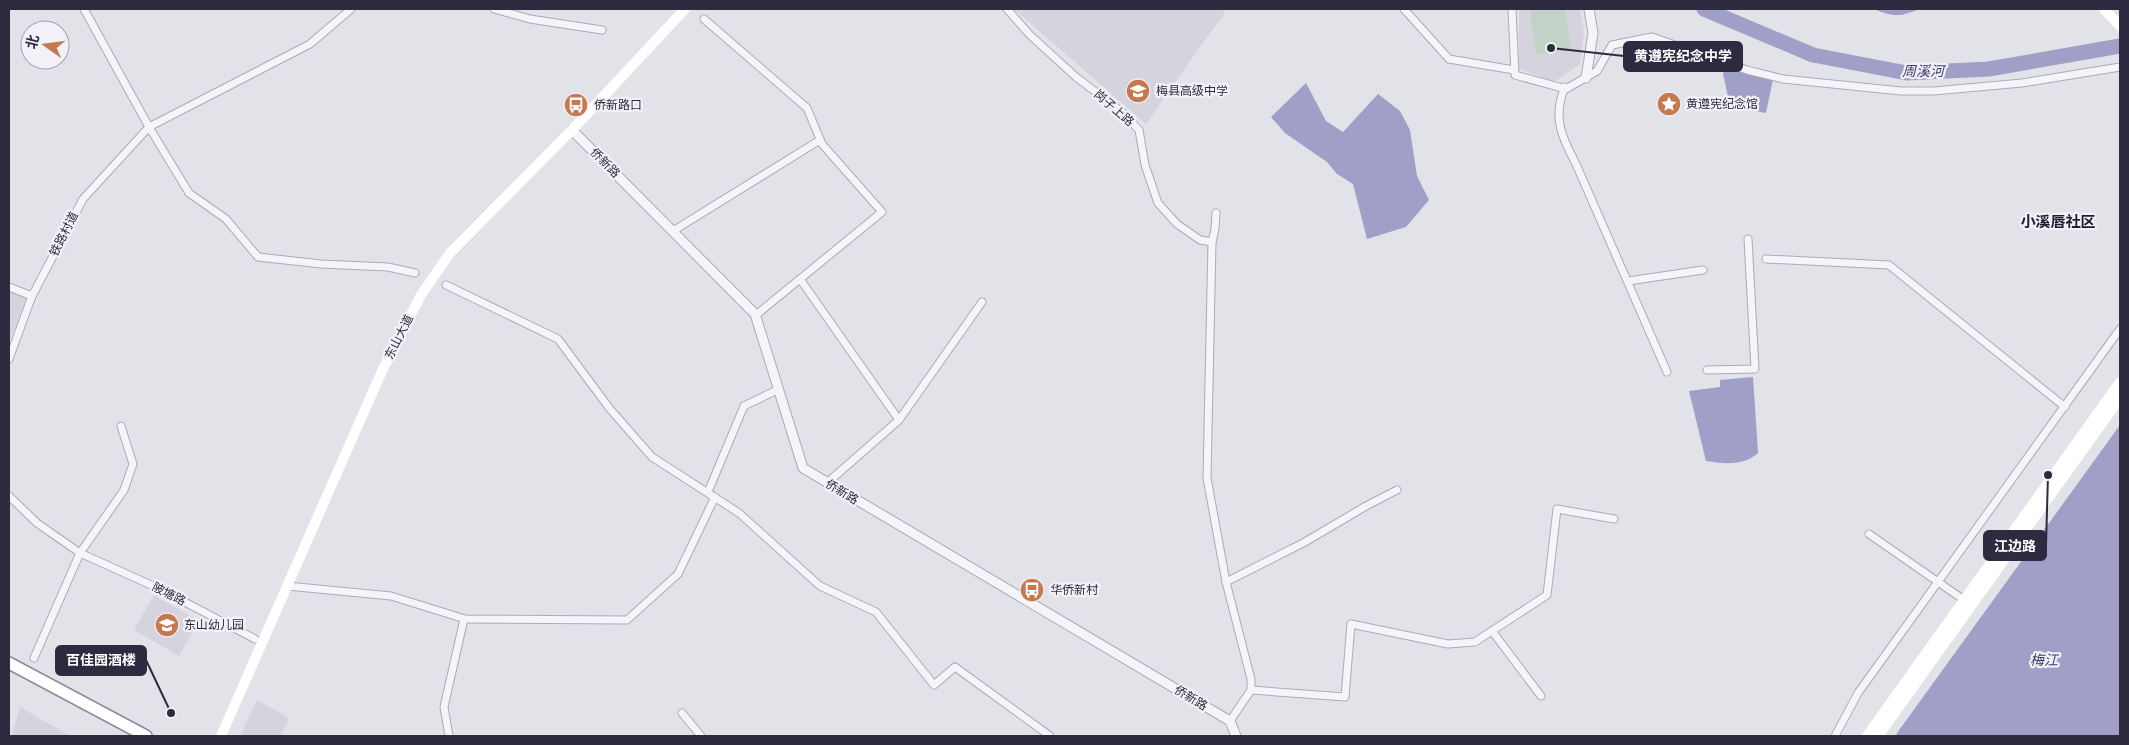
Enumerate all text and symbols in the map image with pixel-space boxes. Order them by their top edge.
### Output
north arrow [20,20,70,70]
text: 北 [23,33,42,51]
callout: 黄遵宪纪念中学 [1624,42,1742,71]
text: 黄遵宪纪念中学 [1634,48,1732,64]
water label: 周溪河 [1902,63,1947,79]
school or university icon: 梅县高级中学 [1125,78,1151,104]
place label: 梅县高级中学 [1156,84,1228,98]
street label: 岗子上路 [1091,87,1137,129]
place icon: 黄遵宪纪念馆 [1656,91,1682,117]
bus stop icon: 侨新路口 [563,92,589,118]
place label: 黄遵宪纪念馆 [1686,97,1758,111]
place label: 侨新路口 [594,98,642,112]
street label: 侨新路 [587,145,623,181]
street label: 铁路村道 [47,209,81,259]
district label: 小溪唇社区 [2020,213,2096,230]
street label: 东山大道 [382,312,416,362]
street label: 侨新路 [823,477,861,507]
callout: 江边路 [1984,531,2046,560]
text: 江边路 [1994,538,2036,554]
bus stop icon: 华侨新村 [1019,577,1045,603]
street label: 陂塘路 [150,580,188,608]
place label: 华侨新村 [1050,583,1099,597]
school or university icon: 东山幼儿园 [154,612,180,638]
place label: 东山幼儿园 [184,618,244,632]
callout: 百佳园酒楼 [56,646,146,675]
text: 百佳园酒楼 [66,652,136,668]
water label: 梅江 [2030,652,2060,668]
street label: 侨新路 [1172,683,1210,713]

